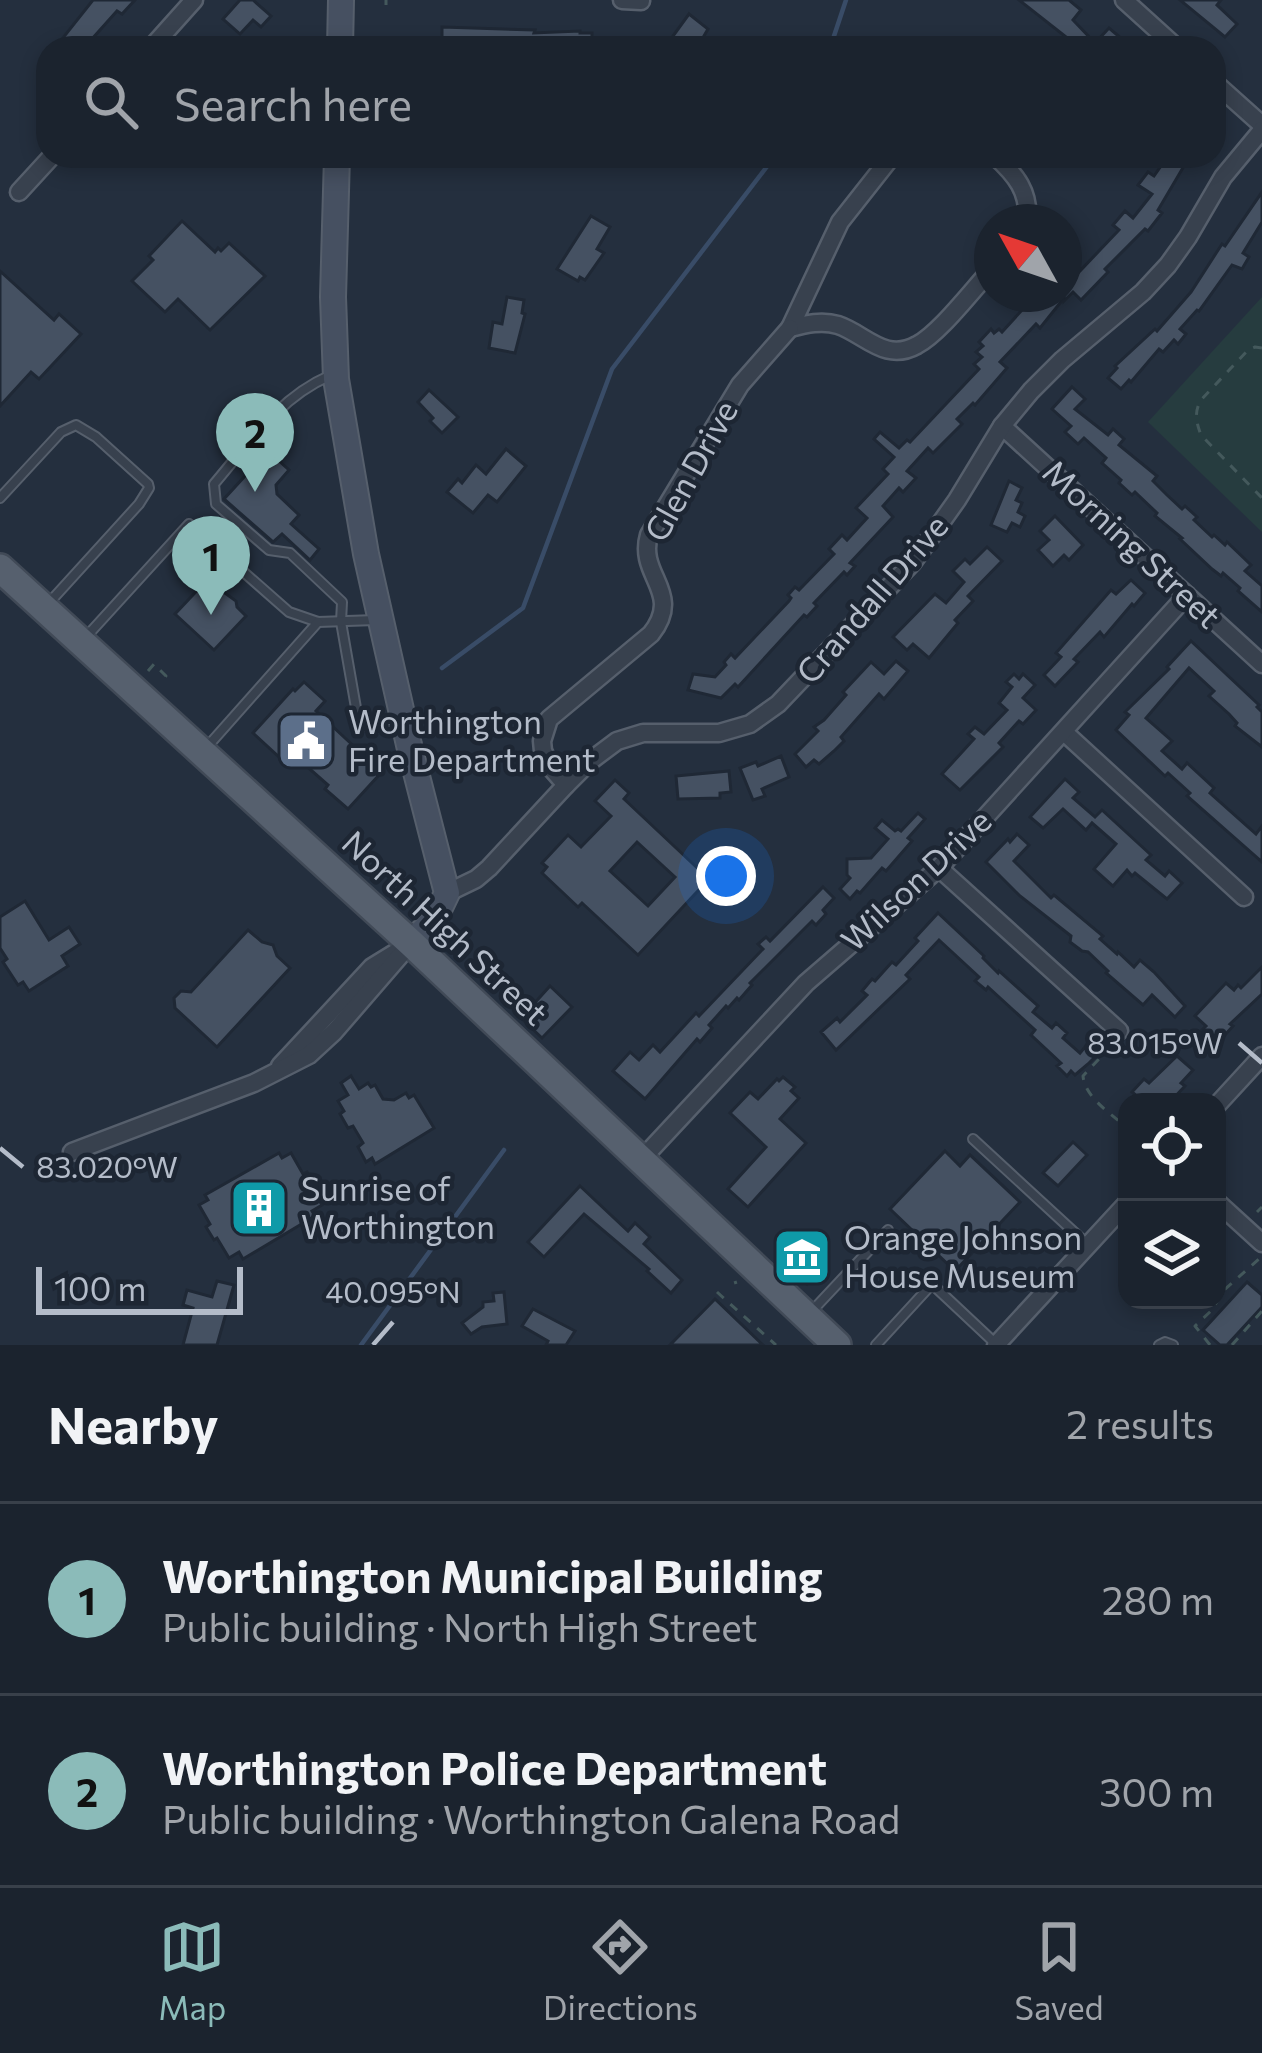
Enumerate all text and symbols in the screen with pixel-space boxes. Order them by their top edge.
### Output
search box [36,36,1226,168]
icon: search [78,69,144,135]
text: Search here [174,75,412,130]
north arrow [974,204,1082,312]
pin: 2 [216,393,294,492]
street label: Glen Drive [634,393,745,548]
street label: Morning Street [1036,450,1230,636]
street label: Crandall Drive [786,505,955,691]
pin: 1 [172,516,250,615]
place label: Worthington Fire Department [348,700,596,779]
public building icon: Worthington Fire Department [275,710,337,772]
street label: Wilson Drive [831,799,999,959]
street label: North High Street [335,821,557,1033]
your location [696,846,756,906]
text: 83.015°W [1087,1023,1223,1060]
map controls [1118,1093,1226,1309]
button: locate [1118,1093,1226,1201]
text: 83.020°W [36,1147,178,1184]
place label: Sunrise of Worthington [301,1167,495,1246]
building icon: Sunrise of Worthington [228,1177,290,1239]
button: layers [1118,1201,1226,1309]
place label: Orange Johnson House Museum [844,1216,1082,1295]
museum icon: Orange Johnson House Museum [771,1226,833,1288]
scale bar [36,1261,243,1314]
text: 100 m [54,1267,146,1308]
text: 40.095°N [325,1272,461,1309]
text: Nearby [48,1392,218,1455]
text: 2 results [1066,1399,1214,1447]
text: Worthington Municipal Building [162,1547,823,1602]
text: 1 [78,1575,96,1623]
text: 280 m [1102,1575,1214,1623]
text: Public building · North High Street [162,1602,758,1650]
text: Worthington Police Department [162,1739,827,1794]
text: 2 [76,1767,98,1815]
text: 300 m [1099,1767,1214,1815]
text: Public building · Worthington Galena Road [162,1794,900,1842]
tab: Map [158,1914,226,2027]
tab: Directions [543,1914,698,2027]
tab: Saved [1015,1914,1104,2027]

